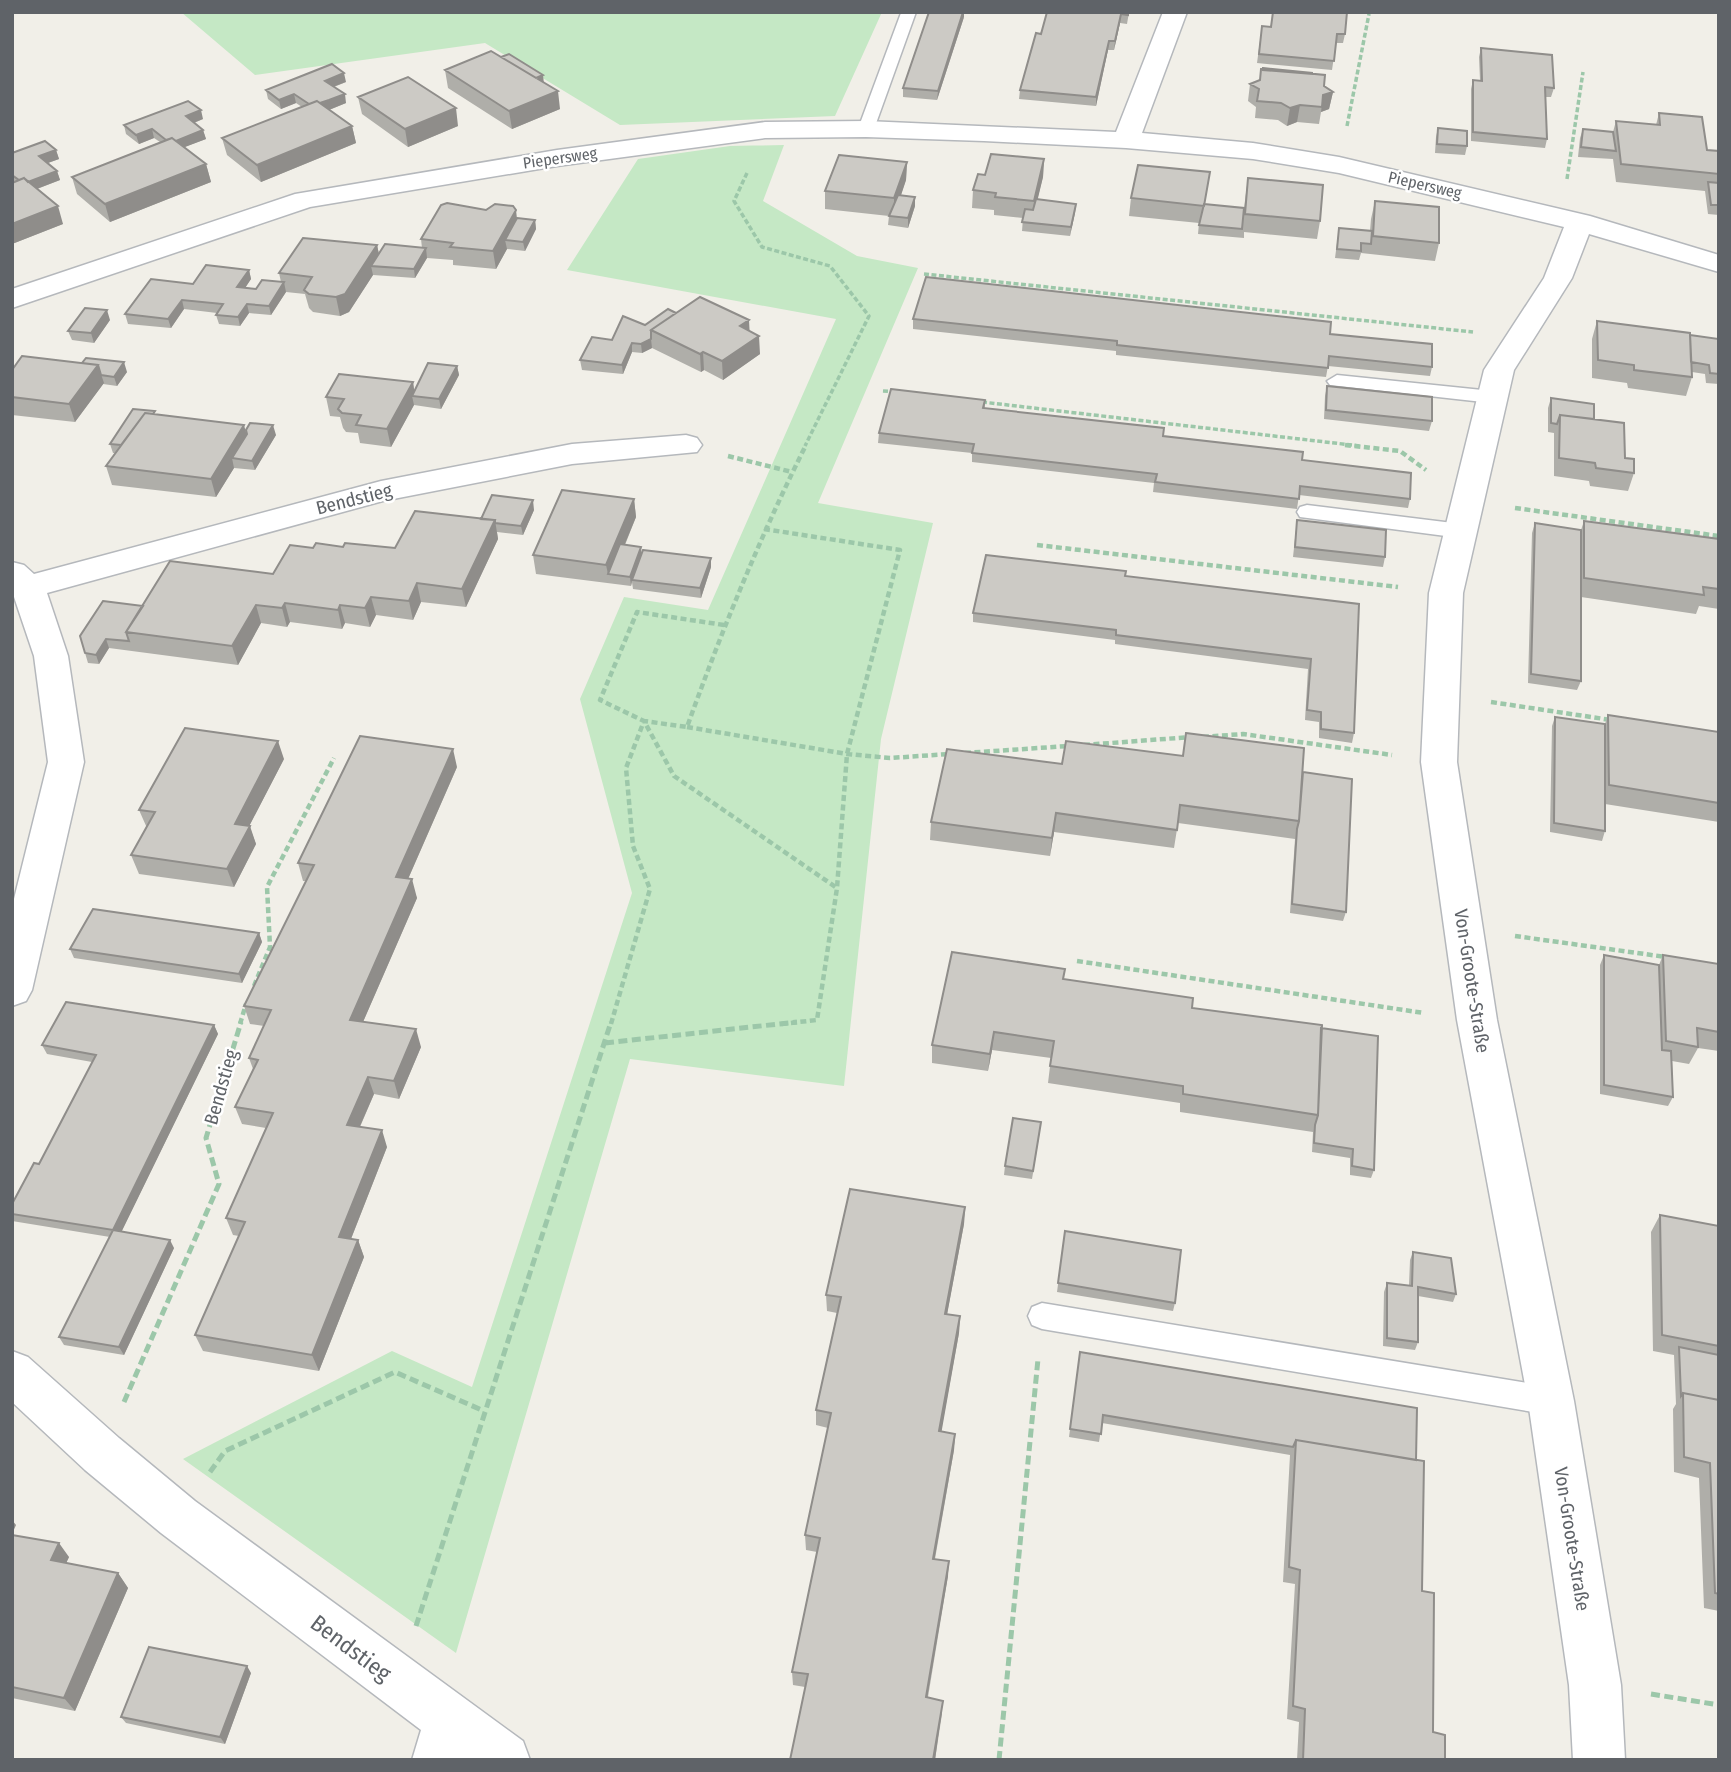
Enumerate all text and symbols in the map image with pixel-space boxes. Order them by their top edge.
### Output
street label: Piepersweg [522,143,599,173]
street label: Piepersweg [1386,167,1464,203]
street label: Bendstieg [314,478,394,520]
street label: Von-Groote-Straße [1449,907,1495,1055]
street label: Bendstieg [199,1047,243,1127]
street label: Von-Groote-Straße [1549,1465,1595,1613]
street label: Bendstieg [305,1609,397,1687]

